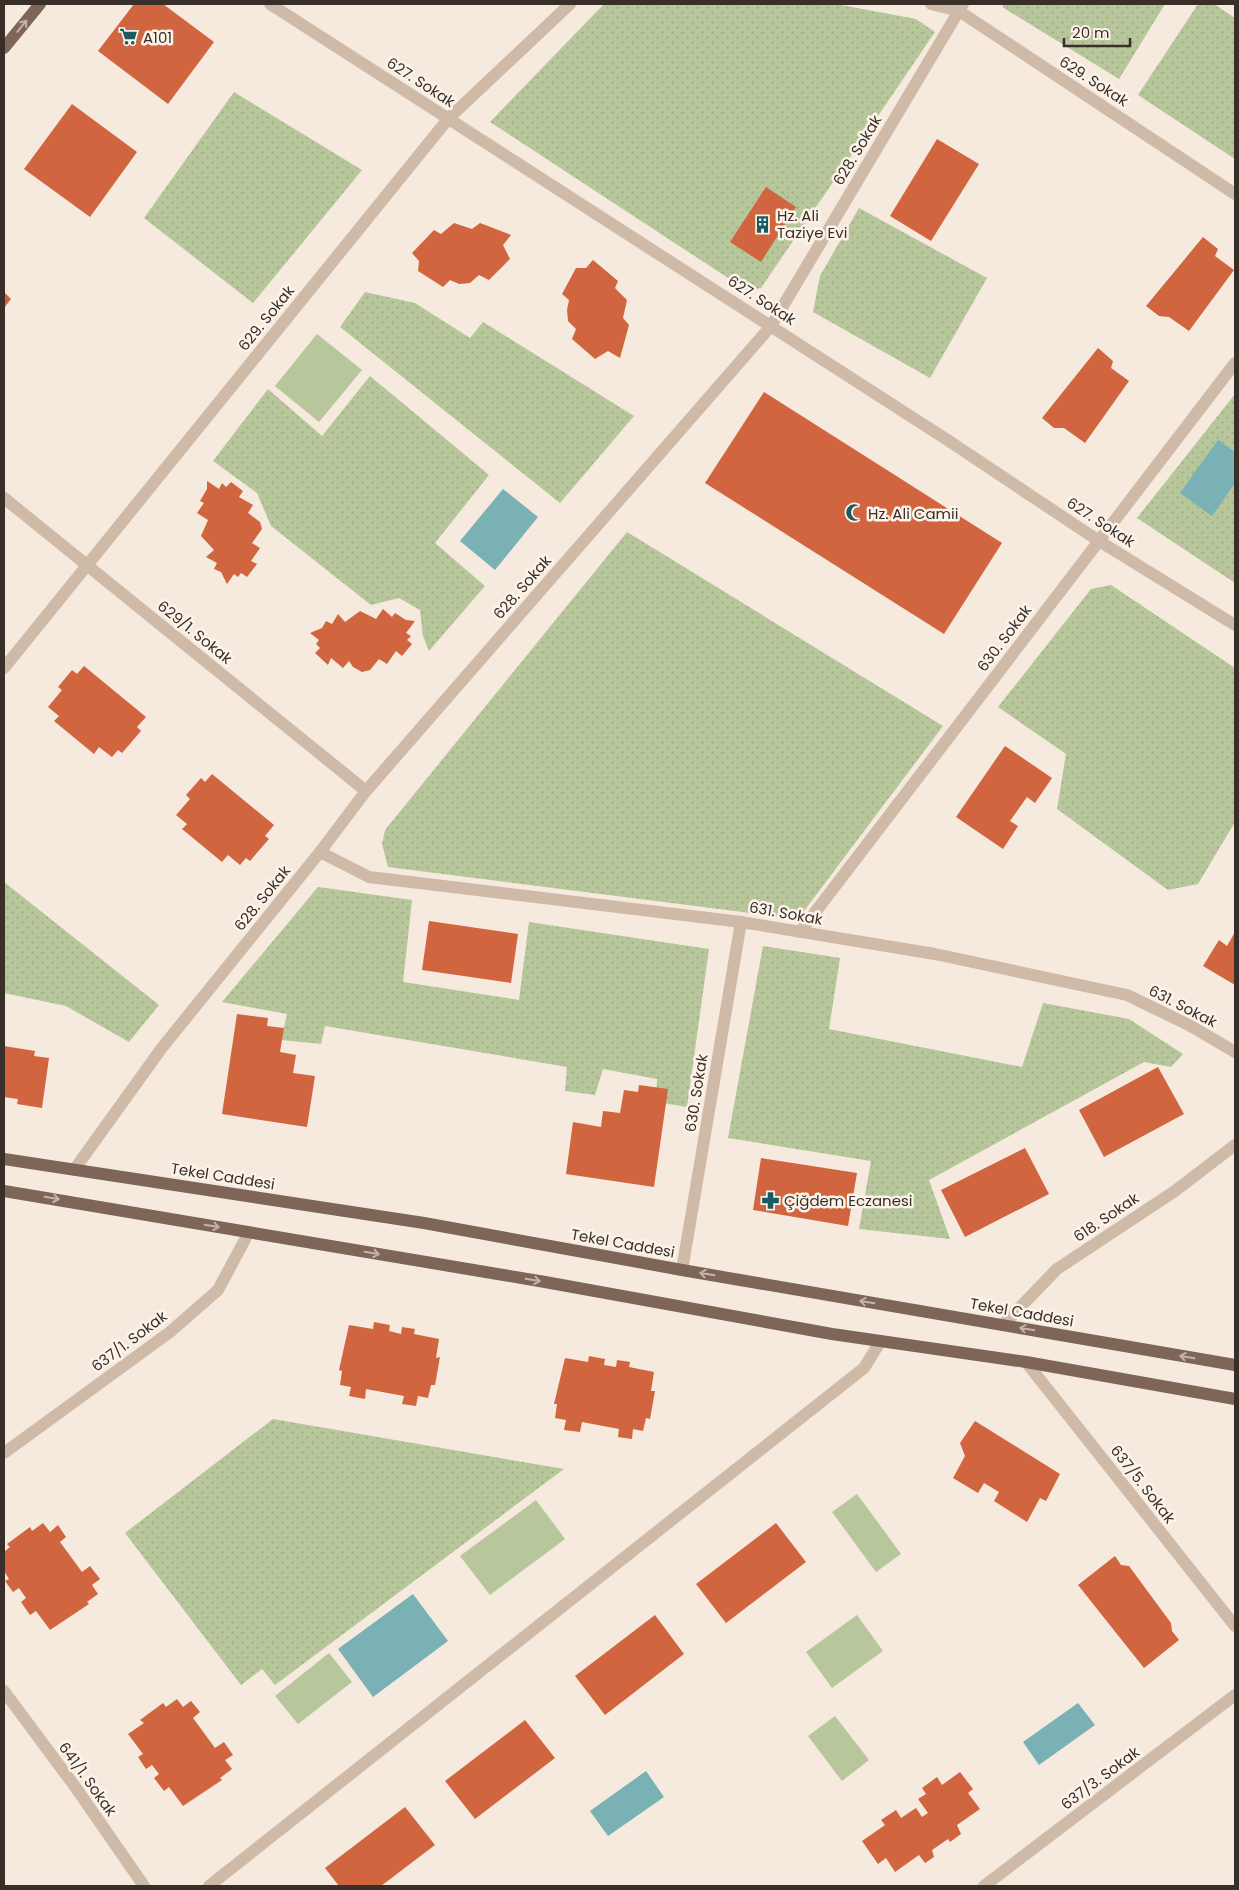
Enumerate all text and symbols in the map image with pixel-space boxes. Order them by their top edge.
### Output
scale bar [1064,15,1130,47]
one-way arrow [16,20,27,33]
text: 20 m [1072,22,1110,43]
supermarket icon: A101 [119,27,139,47]
place label: A101 [143,27,172,48]
street label: 629. Sokak [1055,51,1133,111]
street label: 627. Sokak [383,52,459,112]
street label: 628. Sokak [828,111,886,189]
place label: Hz. Ali Taziye Evi [777,205,847,243]
building icon: Hz. Ali Taziye Evi [753,214,773,234]
street label: 627. Sokak [724,270,800,330]
street label: 629. Sokak [233,281,299,355]
street label: 627. Sokak [1063,492,1139,552]
mosque icon: Hz. Ali Camii [844,503,864,523]
place label: Hz. Ali Camii [868,503,958,524]
street label: 628. Sokak [488,550,556,624]
street label: 629/1. Sokak [153,595,237,669]
street label: 630. Sokak [972,600,1036,676]
street label: 628. Sokak [229,861,295,935]
street label: 631. Sokak [748,896,825,930]
street label: 631. Sokak [1145,980,1221,1032]
street label: 630. Sokak [679,1052,713,1134]
street label: Tekel Caddesi [170,1157,276,1195]
street label: 618. Sokak [1069,1187,1143,1247]
pharmacy icon: Çiğdem Eczanesi [760,1190,780,1210]
place label: Çiğdem Eczanesi [784,1190,913,1211]
one-way arrow [44,1194,60,1204]
one-way arrow [204,1221,220,1231]
street label: Tekel Caddesi [569,1224,677,1262]
one-way arrow [364,1248,380,1258]
one-way arrow [699,1269,715,1279]
one-way arrow [524,1276,540,1286]
street label: Tekel Caddesi [968,1293,1076,1331]
one-way arrow [859,1296,875,1306]
street label: 637/1. Sokak [87,1305,171,1376]
one-way arrow [1019,1324,1035,1334]
one-way arrow [1180,1351,1196,1361]
street label: 637/5. Sokak [1106,1440,1180,1528]
street label: 641/1. Sokak [54,1738,122,1821]
street label: 637/3. Sokak [1056,1741,1144,1815]

